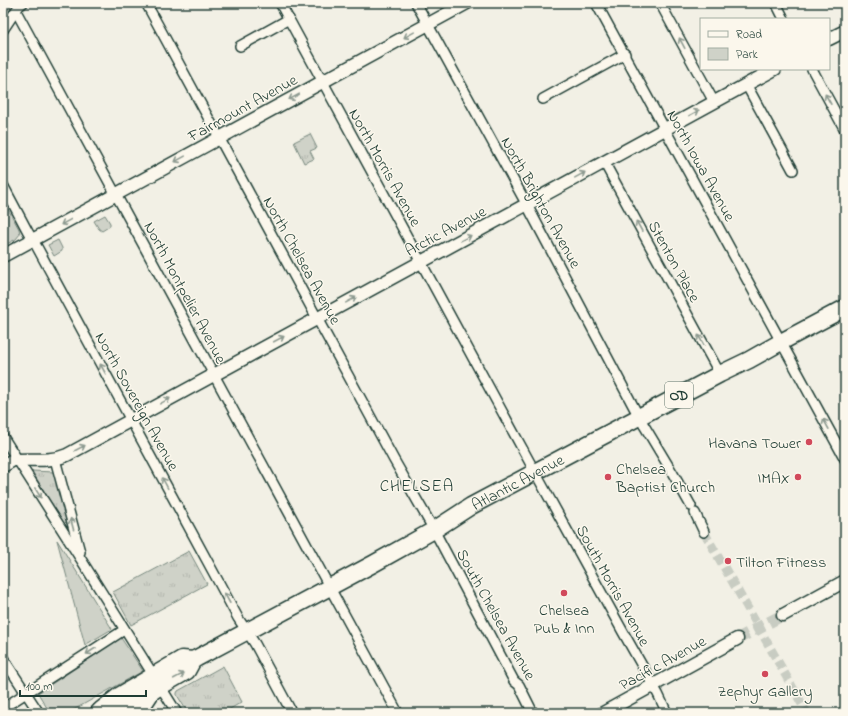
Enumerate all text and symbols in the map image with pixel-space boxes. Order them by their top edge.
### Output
legend [700,18,830,70]
text: Road [736,26,762,44]
one-way arrow [403,32,415,40]
one-way arrow [677,37,685,49]
text: Park [736,46,758,64]
street label: Fairmount Avenue [183,68,303,149]
one-way arrow [824,93,832,105]
one-way arrow [289,94,301,102]
street label: North Morris Avenue [342,104,427,232]
street label: North Iowa Avenue [660,106,741,227]
one-way arrow [688,108,700,116]
street label: North Brighton Avenue [494,133,587,274]
one-way arrow [174,156,186,164]
one-way arrow [574,171,586,179]
street label: North Chelsea Avenue [256,193,347,330]
street label: Arctic Avenue [401,200,492,263]
street label: Stenton Place [641,217,706,308]
one-way arrow [60,218,72,226]
street label: North Montpelier Avenue [137,218,232,369]
one-way arrow [634,220,642,232]
one-way arrow [459,233,471,241]
one-way arrow [345,295,357,303]
street label: North Sovereign Avenue [88,328,185,476]
one-way arrow [273,334,285,342]
one-way arrow [697,334,704,346]
one-way arrow [99,363,107,375]
road number: OD [665,382,693,408]
one-way arrow [159,397,171,404]
one-way arrow [822,418,830,430]
place label: Havana Tower [708,432,801,456]
marker: Havana Tower [804,437,814,447]
one-way arrow [74,443,86,451]
street label: Atlantic Avenue [468,448,569,518]
place label: Chelsea Baptist Church [615,458,715,500]
place label: IMAX [757,467,790,491]
marker: Chelsea Baptist Church [603,472,613,482]
marker: IMAX [793,472,803,482]
district label: CHELSEA [380,474,454,499]
one-way arrow [161,477,169,489]
one-way arrow [34,487,42,498]
one-way arrow [68,517,76,530]
street label: South Morris Avenue [569,521,656,652]
street label: South Chelsea Avenue [449,545,542,686]
place label: Tilton Fitness [736,551,826,575]
marker: Tilton Fitness [723,556,733,566]
marker: Chelsea Pub & Inn [559,588,569,598]
one-way arrow [223,592,231,604]
place label: Chelsea Pub & Inn [534,599,594,641]
street label: Pacific Avenue [615,630,712,698]
one-way arrow [86,647,97,655]
marker: Zephyr Gallery [760,669,770,679]
scale bar [20,672,146,698]
one-way arrow [173,672,185,679]
text: 100 m [26,678,53,696]
place label: Zephyr Gallery [717,680,813,704]

